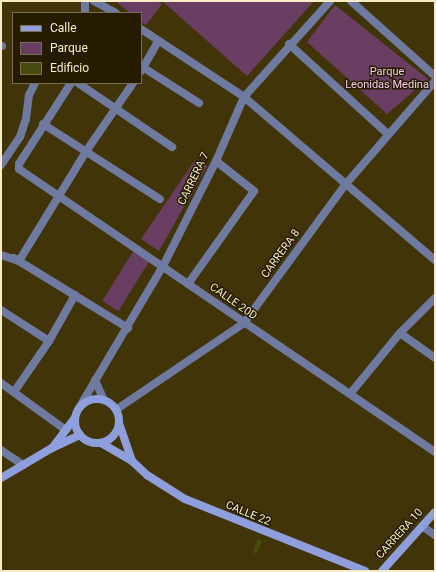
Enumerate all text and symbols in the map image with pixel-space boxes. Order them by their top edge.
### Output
legend [12,12,142,84]
text: Calle [50,21,77,35]
text: Parque [50,41,88,55]
text: Edificio [50,61,89,75]
park label: Parque Leonidas Medina [345,66,429,92]
street label: CARRERA 7 [176,150,212,208]
street label: CARRERA 8 [259,227,303,281]
street label: CALLE 20D [207,281,259,323]
street label: CALLE 22 [223,499,273,529]
street label: CARRERA 10 [374,506,426,562]

